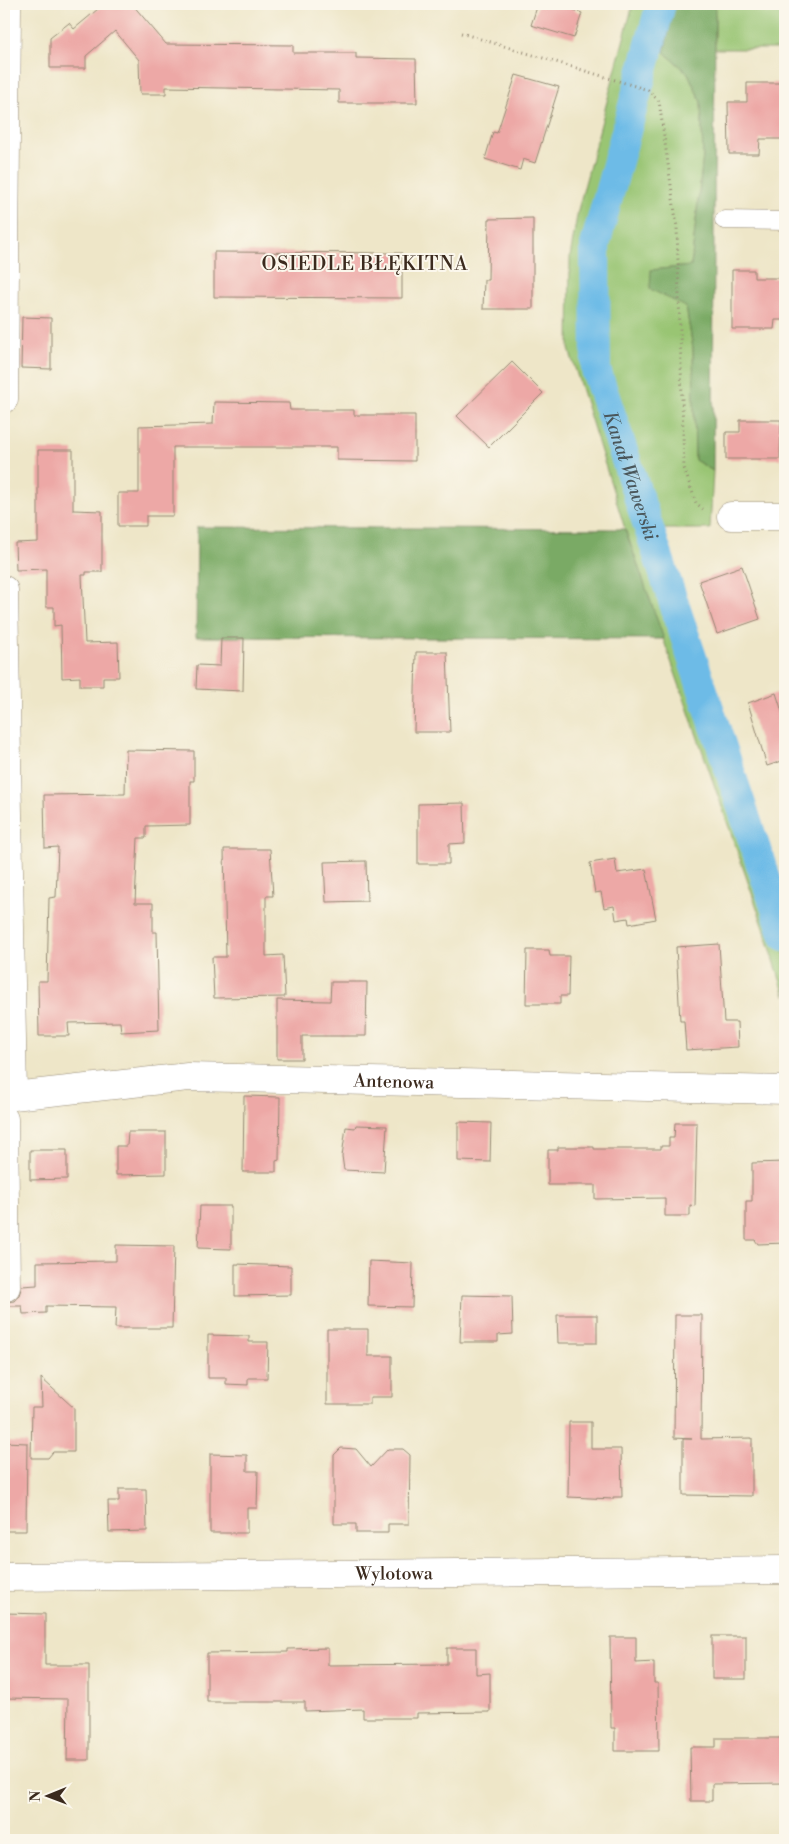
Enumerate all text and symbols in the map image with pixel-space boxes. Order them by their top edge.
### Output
district label: OSIEDLE BŁĘKITNA [261,252,469,276]
water label: Kanał Wawerski [597,408,663,544]
street label: Antenowa [352,1070,435,1094]
street label: Wylotowa [354,1562,434,1586]
north arrow [22,1772,72,1822]
text: N [27,1791,45,1802]

